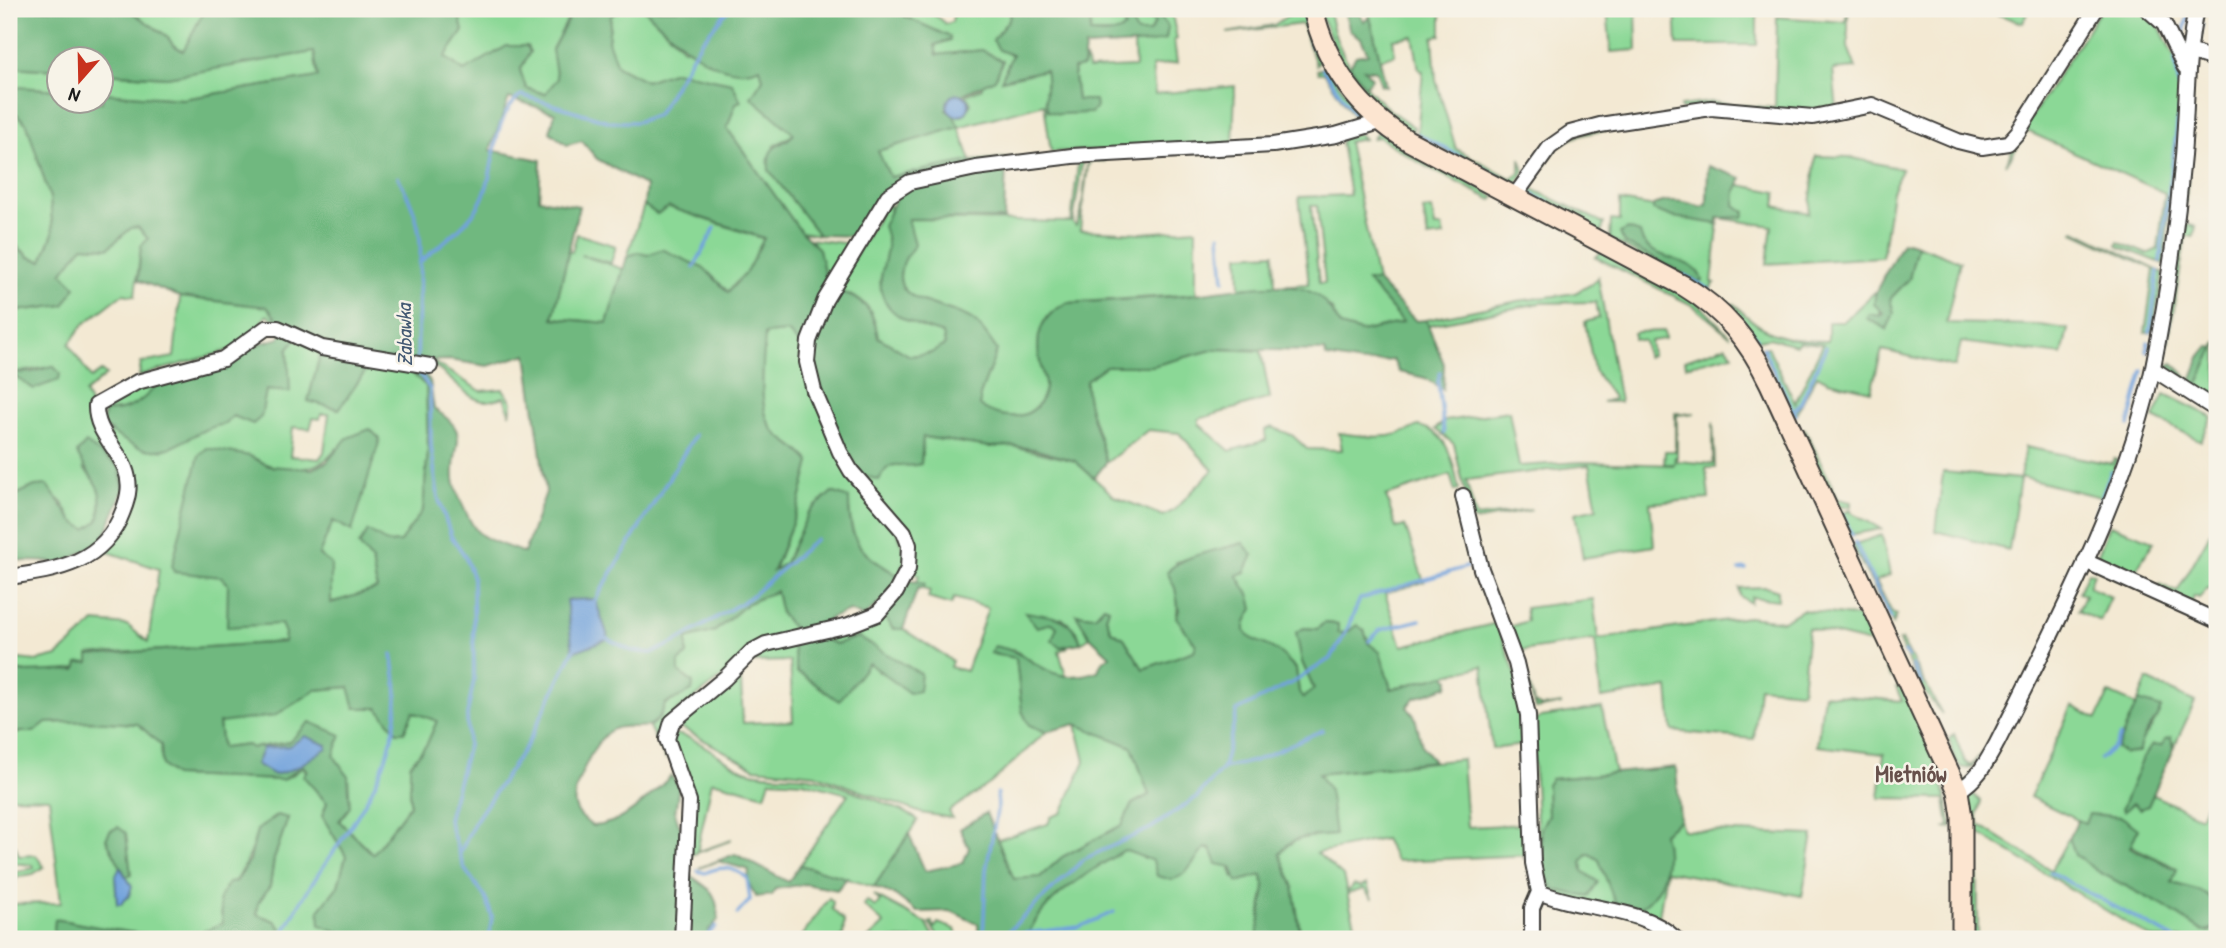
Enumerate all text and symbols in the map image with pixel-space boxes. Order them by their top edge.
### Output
north arrow [46,46,116,116]
text: N [65,82,83,110]
water label: Zabawka [389,301,419,366]
district label: Mietniów [1875,758,1947,789]

